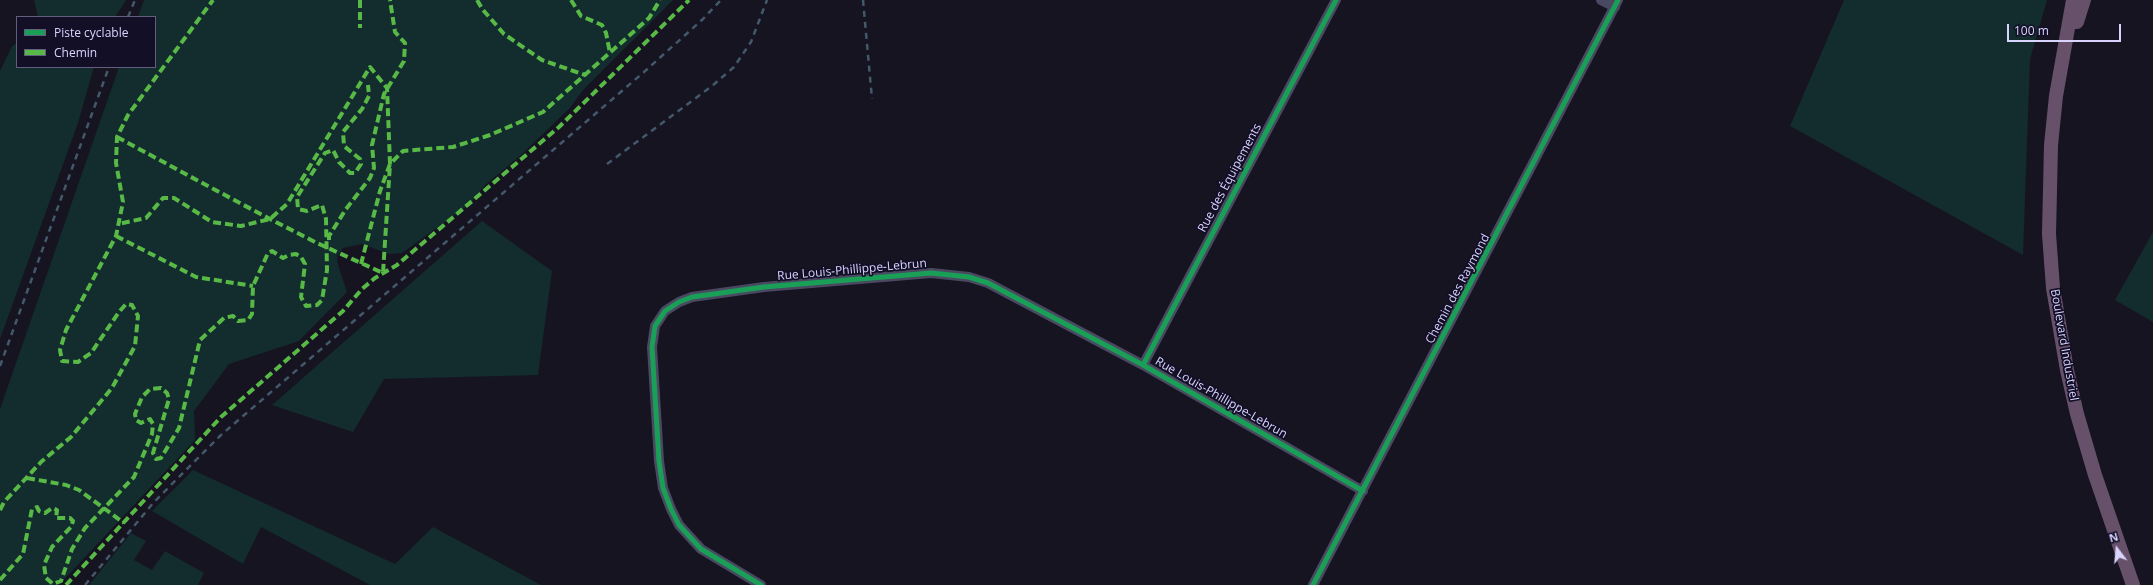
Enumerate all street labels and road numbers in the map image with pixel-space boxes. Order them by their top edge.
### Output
street label: Rue des Équipements [1195,121,1265,235]
street label: Chemin des Raymond [1423,232,1493,346]
street label: Rue Louis-Phillippe-Lebrun [777,256,927,284]
street label: Boulevard Industriel [2047,288,2081,402]
street label: Rue Louis-Phillippe-Lebrun [1152,354,1290,442]

